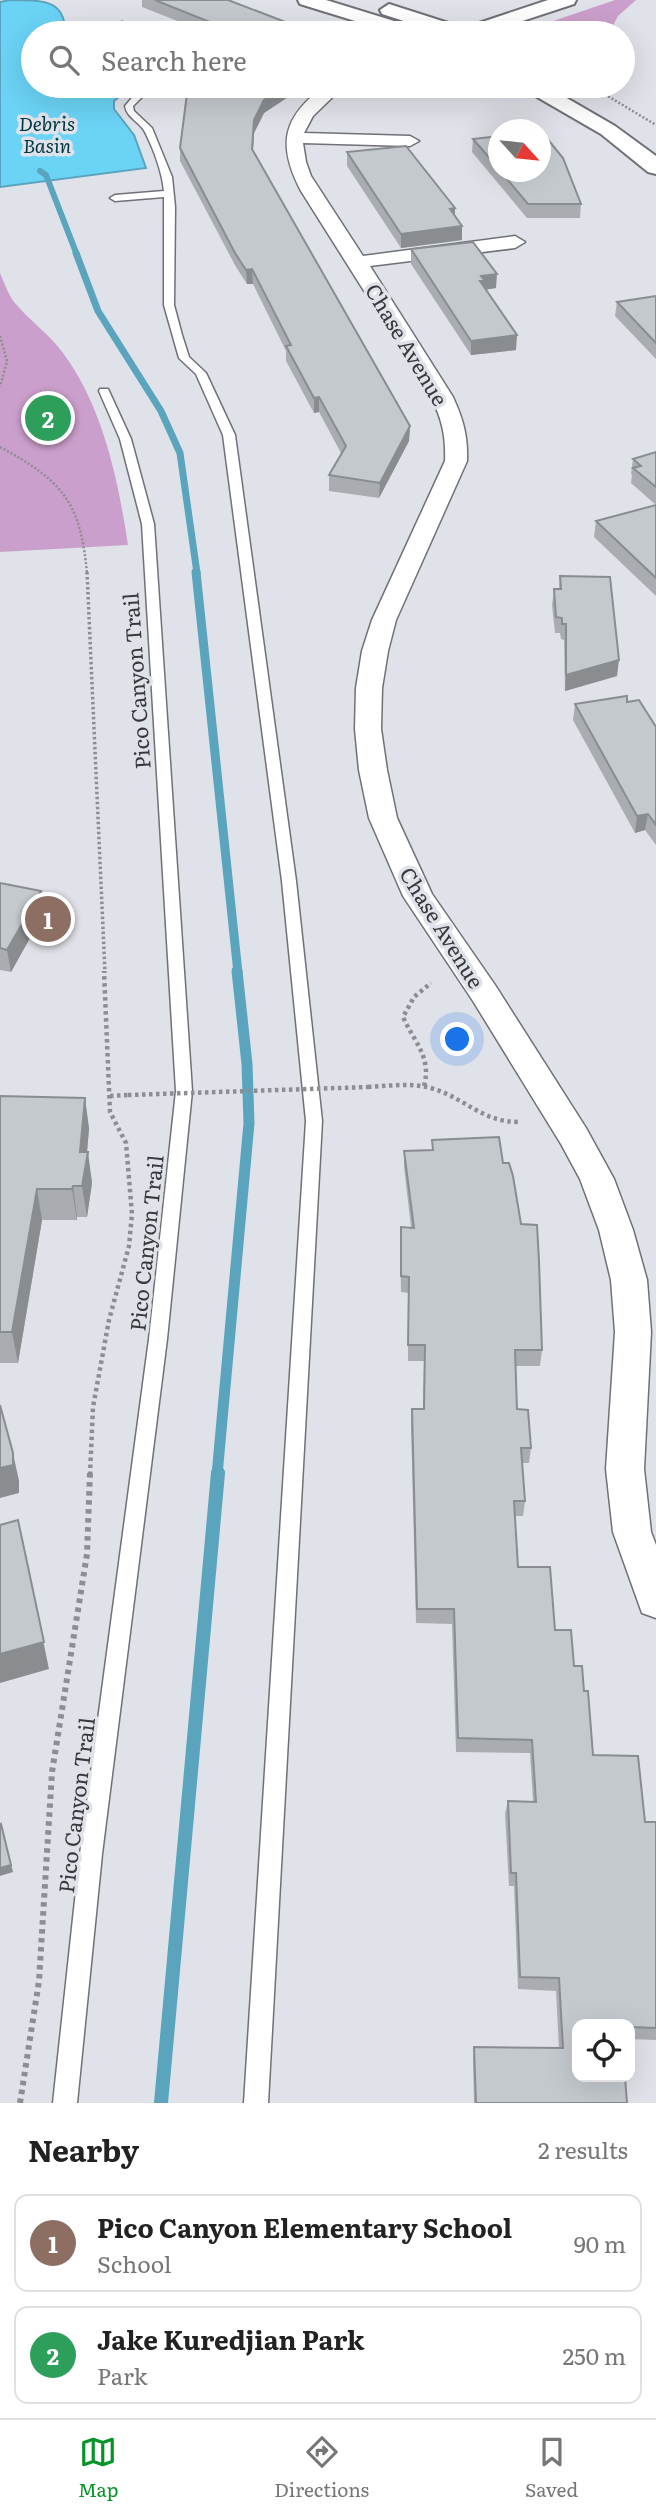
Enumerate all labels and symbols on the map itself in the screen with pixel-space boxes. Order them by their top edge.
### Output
water label: Debris Basin [19,109,75,159]
north arrow [488,119,551,182]
street label: Chase Avenue [359,277,457,411]
pin: 2 [25,392,71,444]
street label: Pico Canyon Trail [113,592,157,770]
street label: Chase Avenue [393,860,493,994]
pin: 1 [25,893,71,945]
your location [440,1022,474,1056]
street label: Pico Canyon Trail [120,1153,170,1333]
street label: Pico Canyon Trail [49,1715,101,1895]

